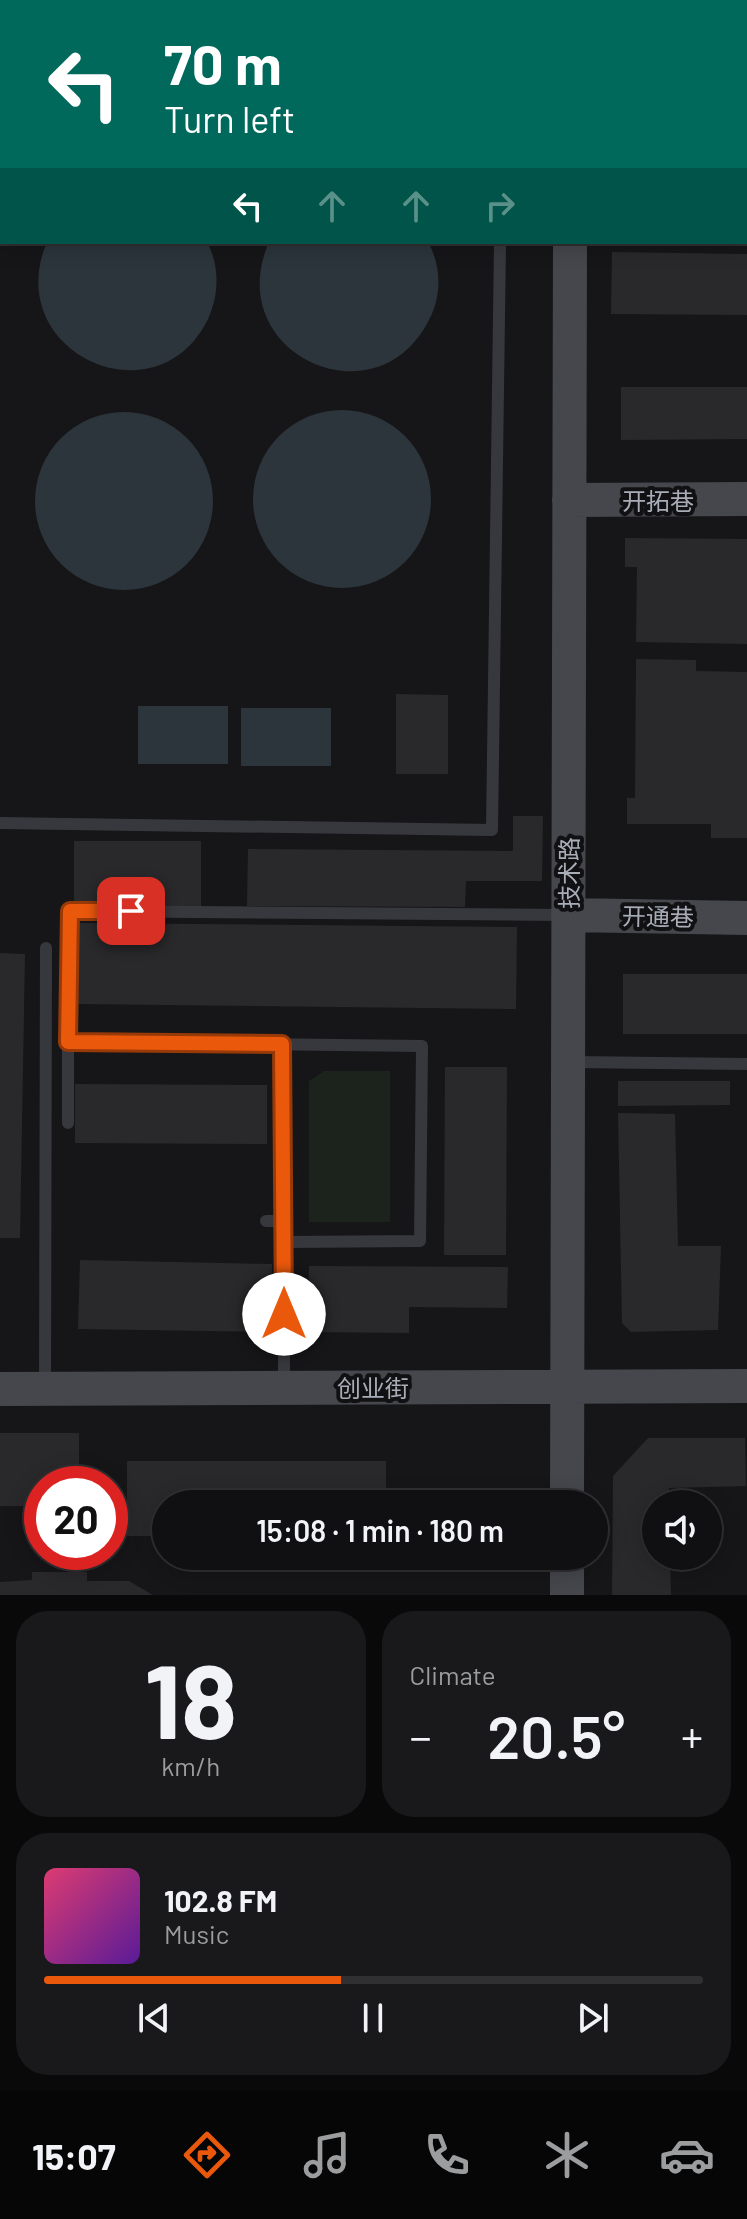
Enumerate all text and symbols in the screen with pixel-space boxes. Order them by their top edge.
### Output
text: 70 m [164,29,282,96]
icon: left [32,32,136,136]
text: Turn left [164,97,295,140]
icon: left [226,184,270,228]
icon: ahead [310,184,354,228]
icon: ahead [394,184,438,228]
icon: right [478,184,522,228]
street label: 开拓巷 [622,486,694,515]
street label: 技术路 [554,837,583,909]
pin [97,877,165,945]
icon: arrive [109,889,153,933]
street label: 开通巷 [622,901,694,931]
position arrow [242,1272,326,1356]
street label: 创业街 [337,1373,409,1402]
speed limit sign: 20 [24,1466,128,1570]
map controls [642,1490,722,1570]
button: sound [642,1490,722,1570]
text: 15:08 · 1 min · 180 m [256,1512,504,1548]
text: 18 [144,1635,237,1760]
text: Climate [410,1659,496,1690]
text: 20.5° [487,1699,625,1771]
text: − [410,1709,432,1762]
text: + [681,1709,703,1762]
text: km/h [161,1750,220,1781]
text: 102.8 FM [164,1882,277,1918]
text: Music [164,1918,229,1949]
icon: previous [132,1996,176,2040]
icon: pause [351,1996,395,2040]
icon: next [571,1996,615,2040]
icon: directions [179,2127,235,2183]
icon: music [299,2127,355,2183]
icon: phone [419,2127,475,2183]
icon: climate [539,2127,595,2183]
icon: car [659,2127,715,2183]
text: 15:07 [32,2134,116,2177]

